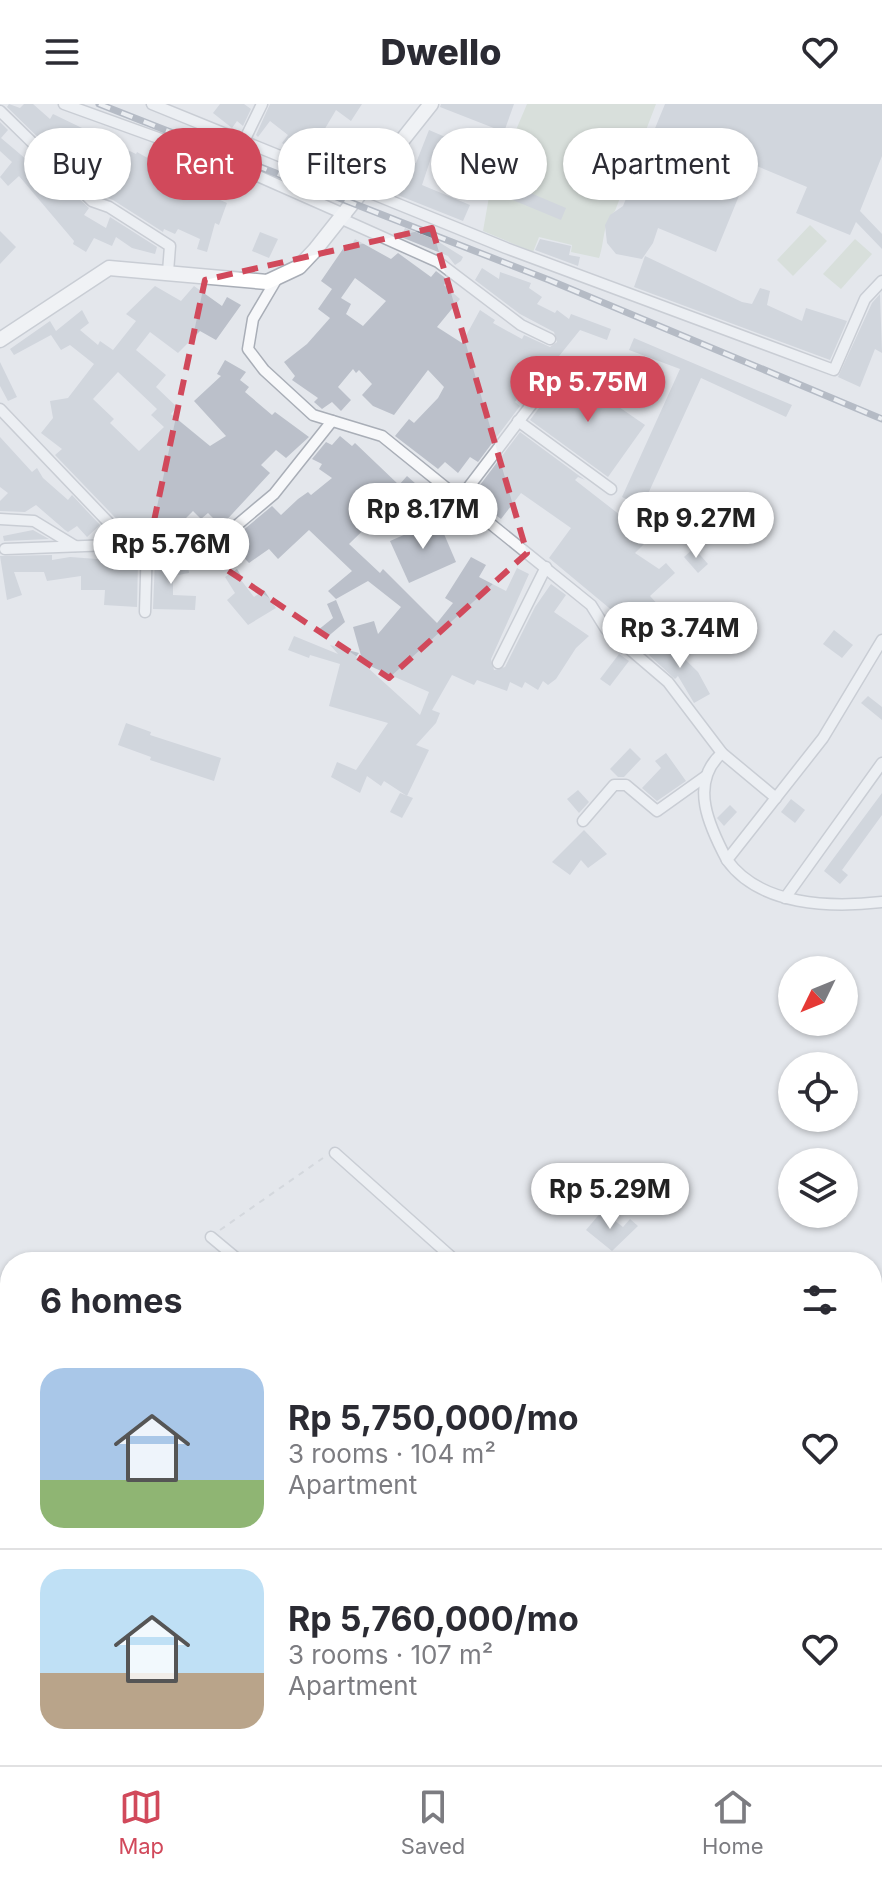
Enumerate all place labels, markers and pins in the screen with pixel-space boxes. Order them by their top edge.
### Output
pin: Rp 5.75M [505,356,671,424]
pin: Rp 8.17M [340,483,506,551]
pin: Rp 9.27M [613,492,779,560]
pin: Rp 5.76M [88,518,254,586]
pin: Rp 3.74M [597,602,763,670]
pin: Rp 5.29M [527,1163,693,1231]

